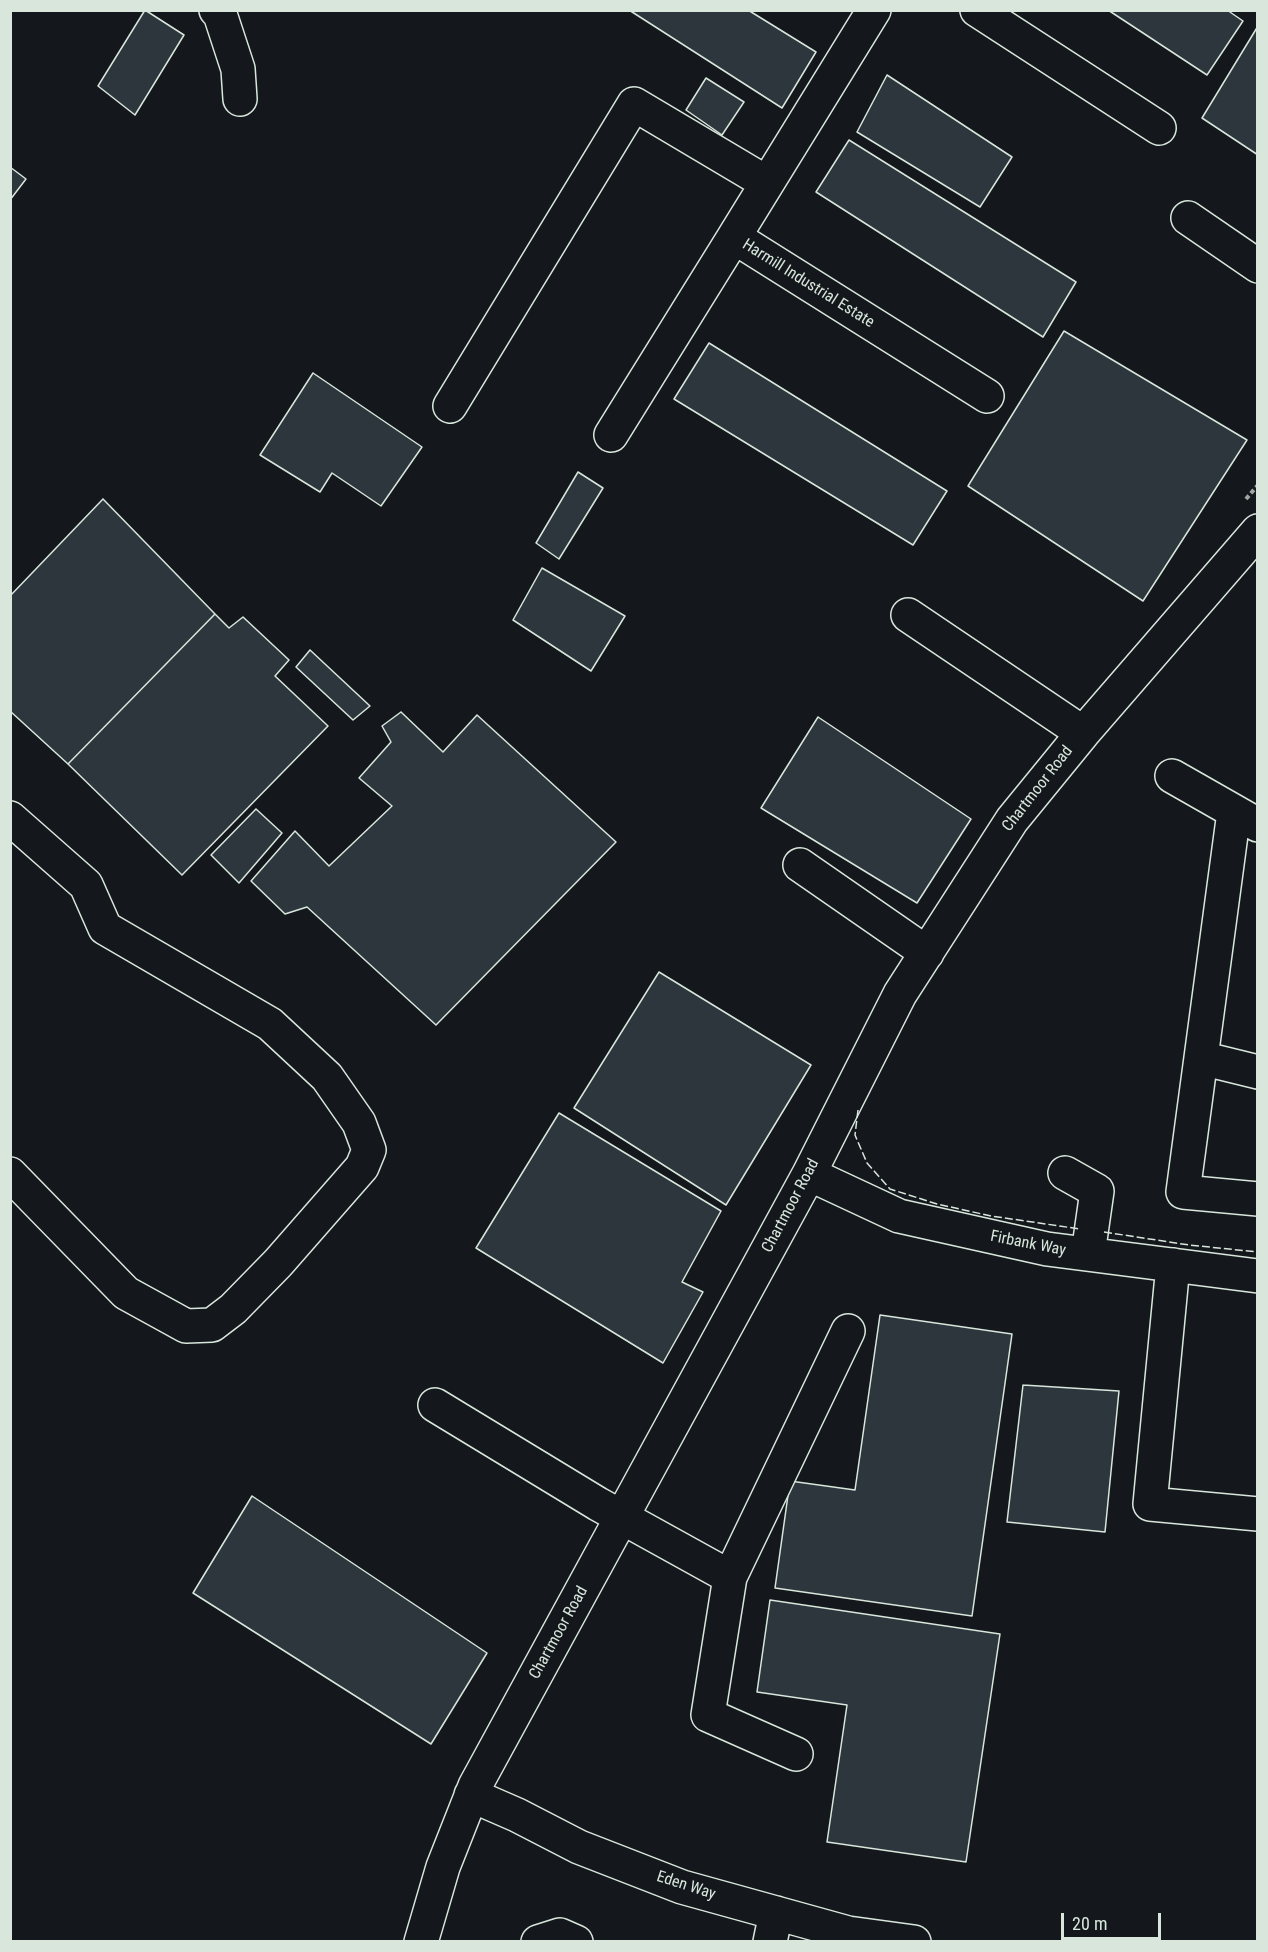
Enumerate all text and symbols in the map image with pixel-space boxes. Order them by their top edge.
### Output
street label: Harmill Industrial Estate [738,236,878,332]
street label: Chartmoor Road [999,742,1077,836]
street label: Chartmoor Road [758,1156,824,1256]
street label: Firbank Way [989,1227,1067,1261]
street label: Chartmoor Road [526,1583,592,1683]
street label: Eden Way [654,1867,718,1905]
scale bar [1064,1901,1164,1939]
text: 20 m [1072,1913,1107,1934]

